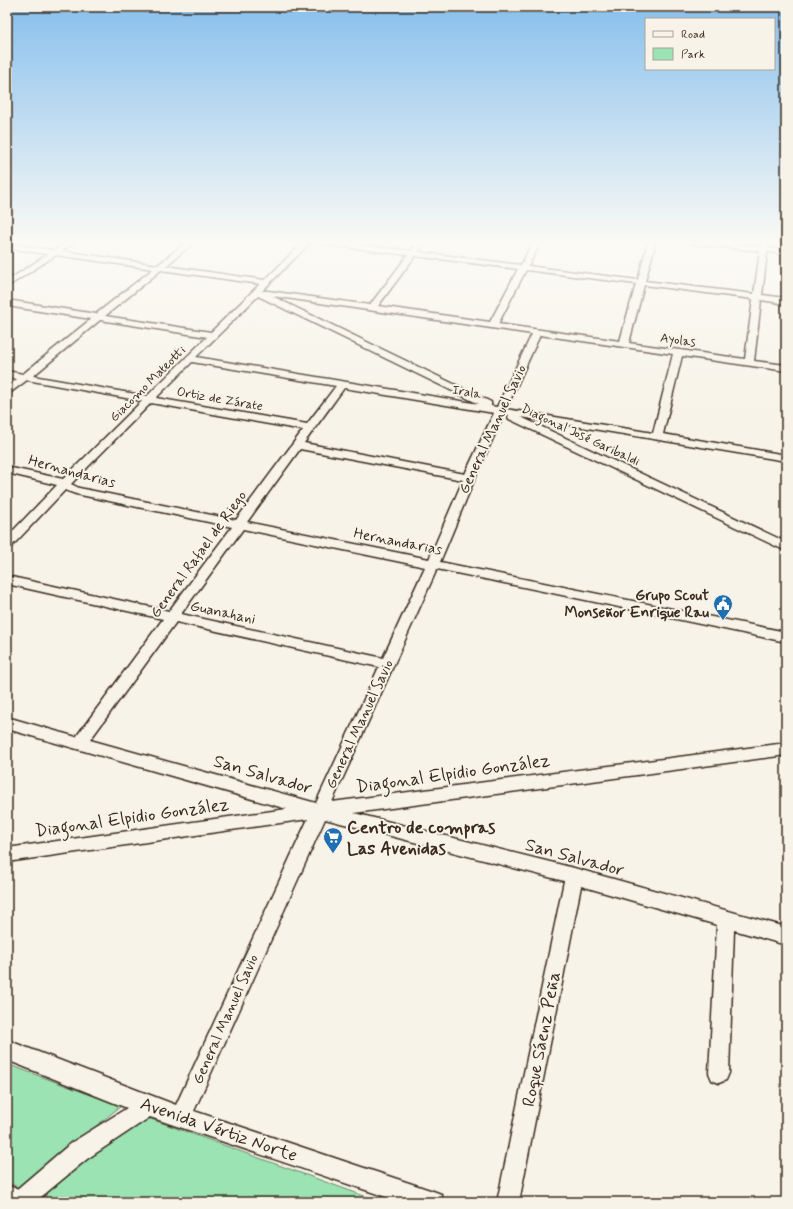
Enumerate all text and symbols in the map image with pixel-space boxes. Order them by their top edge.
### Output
legend [645,18,775,70]
text: Road [681,27,705,43]
text: Park [681,47,705,63]
street label: Ayolas [659,330,697,351]
street label: Giacomo Mateotti [106,342,190,426]
street label: General Manuel Savio [454,361,532,497]
street label: Irala [451,382,483,403]
street label: Ortiz de Zárate [175,384,264,415]
street label: Diagonal José Garibaldi [517,400,642,472]
street label: Hernandarias [26,451,118,493]
street label: General Rafael de Riego [146,487,252,622]
street label: Hernandarias [352,524,444,560]
place label: Grupo Scout Monseñor Enrique Rau [564,586,709,623]
public building icon: Grupo Scout Monseñor Enrique Rau [712,593,734,621]
street label: Guanahani [188,596,257,630]
street label: General Manuel Savio [321,656,399,792]
street label: Diagonal Elpidio González [355,748,552,801]
street label: San Salvador [210,749,315,801]
street label: Diagonal Elpidio González [34,792,231,845]
place label: Centro de compras Las Avenidas [347,816,495,861]
supermarket icon: Centro de compras Las Avenidas [322,826,344,854]
street label: San Salvador [522,833,627,883]
street label: General Manuel Savio [188,951,264,1088]
street label: Roque Sáenz Peña [517,970,567,1109]
street label: Avenida Vértiz Norte [137,1092,300,1168]

